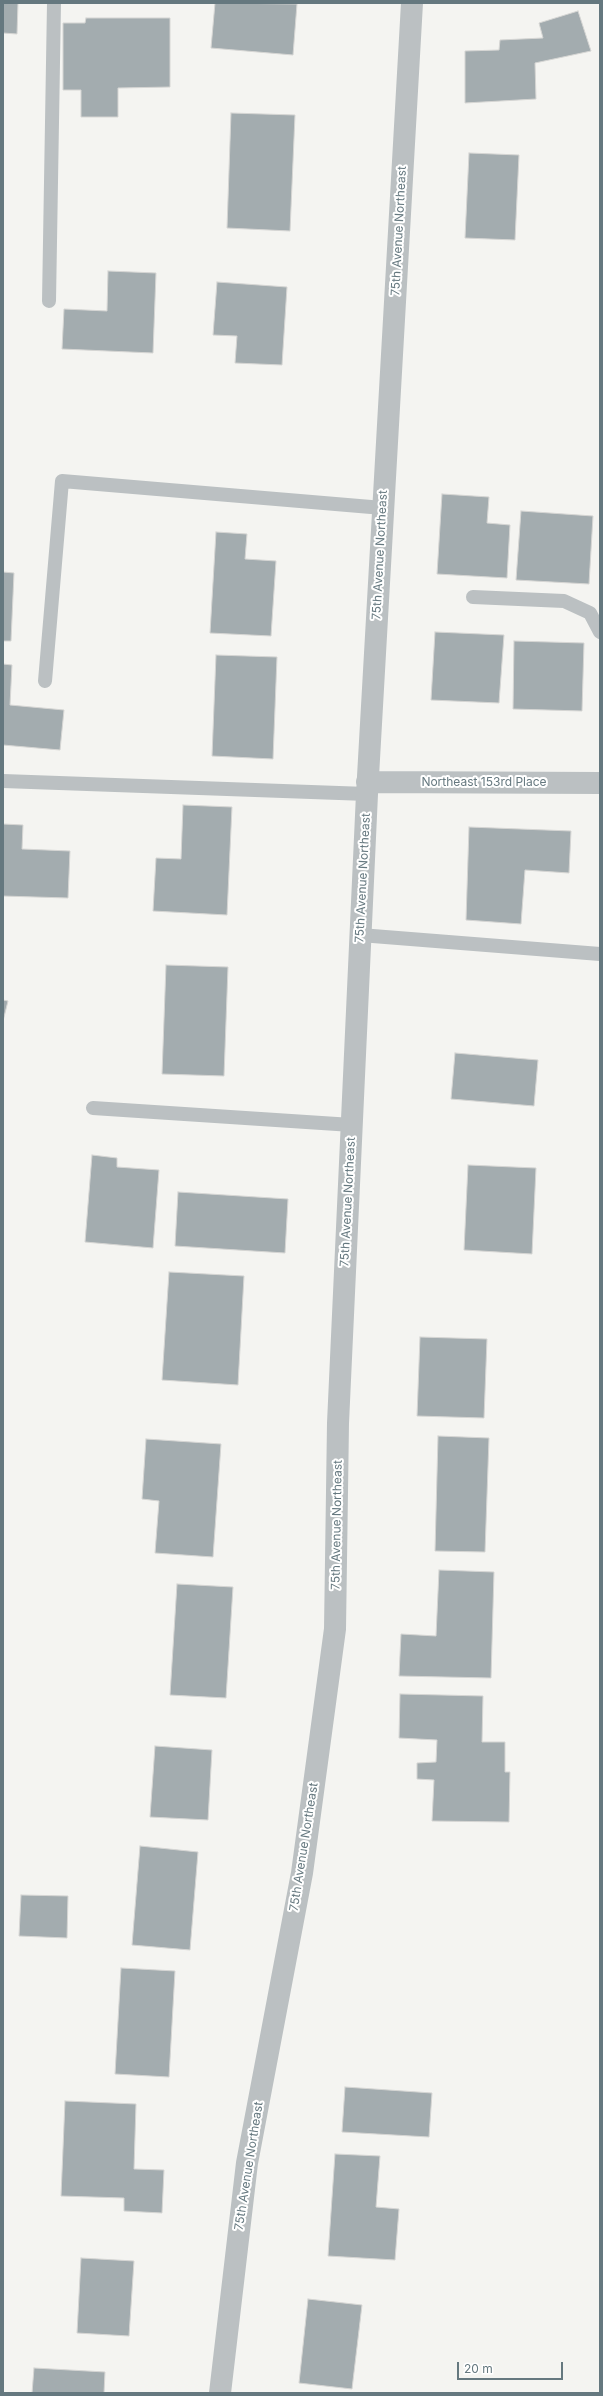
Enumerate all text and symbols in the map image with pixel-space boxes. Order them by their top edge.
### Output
street label: 75th Avenue Northeast [388,166,410,296]
street label: 75th Avenue Northeast [369,490,391,620]
street label: Northeast 153rd Place [421,775,547,789]
street label: 75th Avenue Northeast [352,813,374,943]
street label: 75th Avenue Northeast [337,1137,359,1267]
street label: 75th Avenue Northeast [329,1460,345,1590]
street label: 75th Avenue Northeast [287,1782,321,1912]
street label: 75th Avenue Northeast [232,2101,266,2231]
scale bar [459,2354,565,2380]
text: 20 m [464,2361,493,2376]

